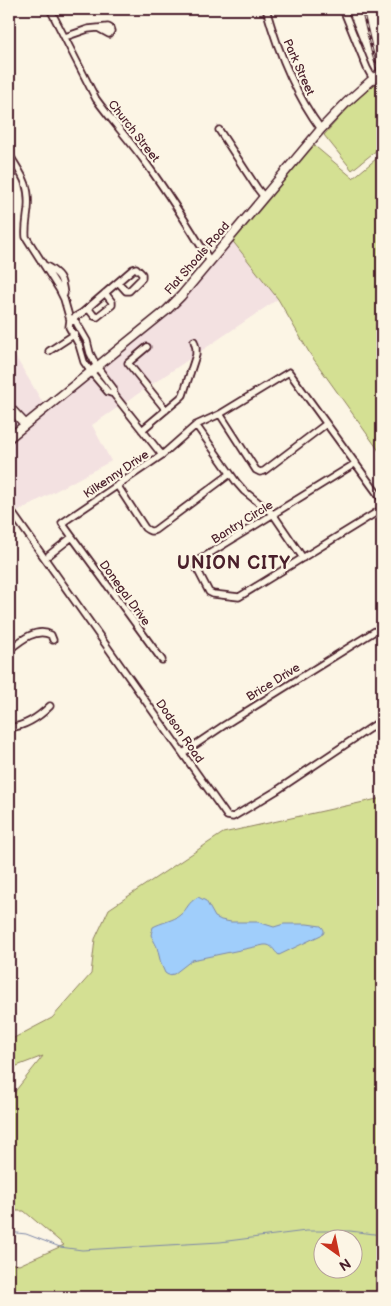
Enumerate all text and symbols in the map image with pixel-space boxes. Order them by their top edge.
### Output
street label: Park Street [279,37,318,98]
street label: Church Street [105,97,163,166]
street label: Flat Shoals Road [162,219,233,298]
street label: Kilkenny Drive [81,447,152,502]
street label: Bantry Circle [209,498,276,547]
district label: UNION CITY [177,553,291,574]
street label: Donegal Drive [96,558,153,629]
street label: Brice Drive [244,660,303,705]
street label: Dodson Road [152,697,207,766]
north arrow [314,1228,364,1278]
text: N [336,1254,354,1274]

